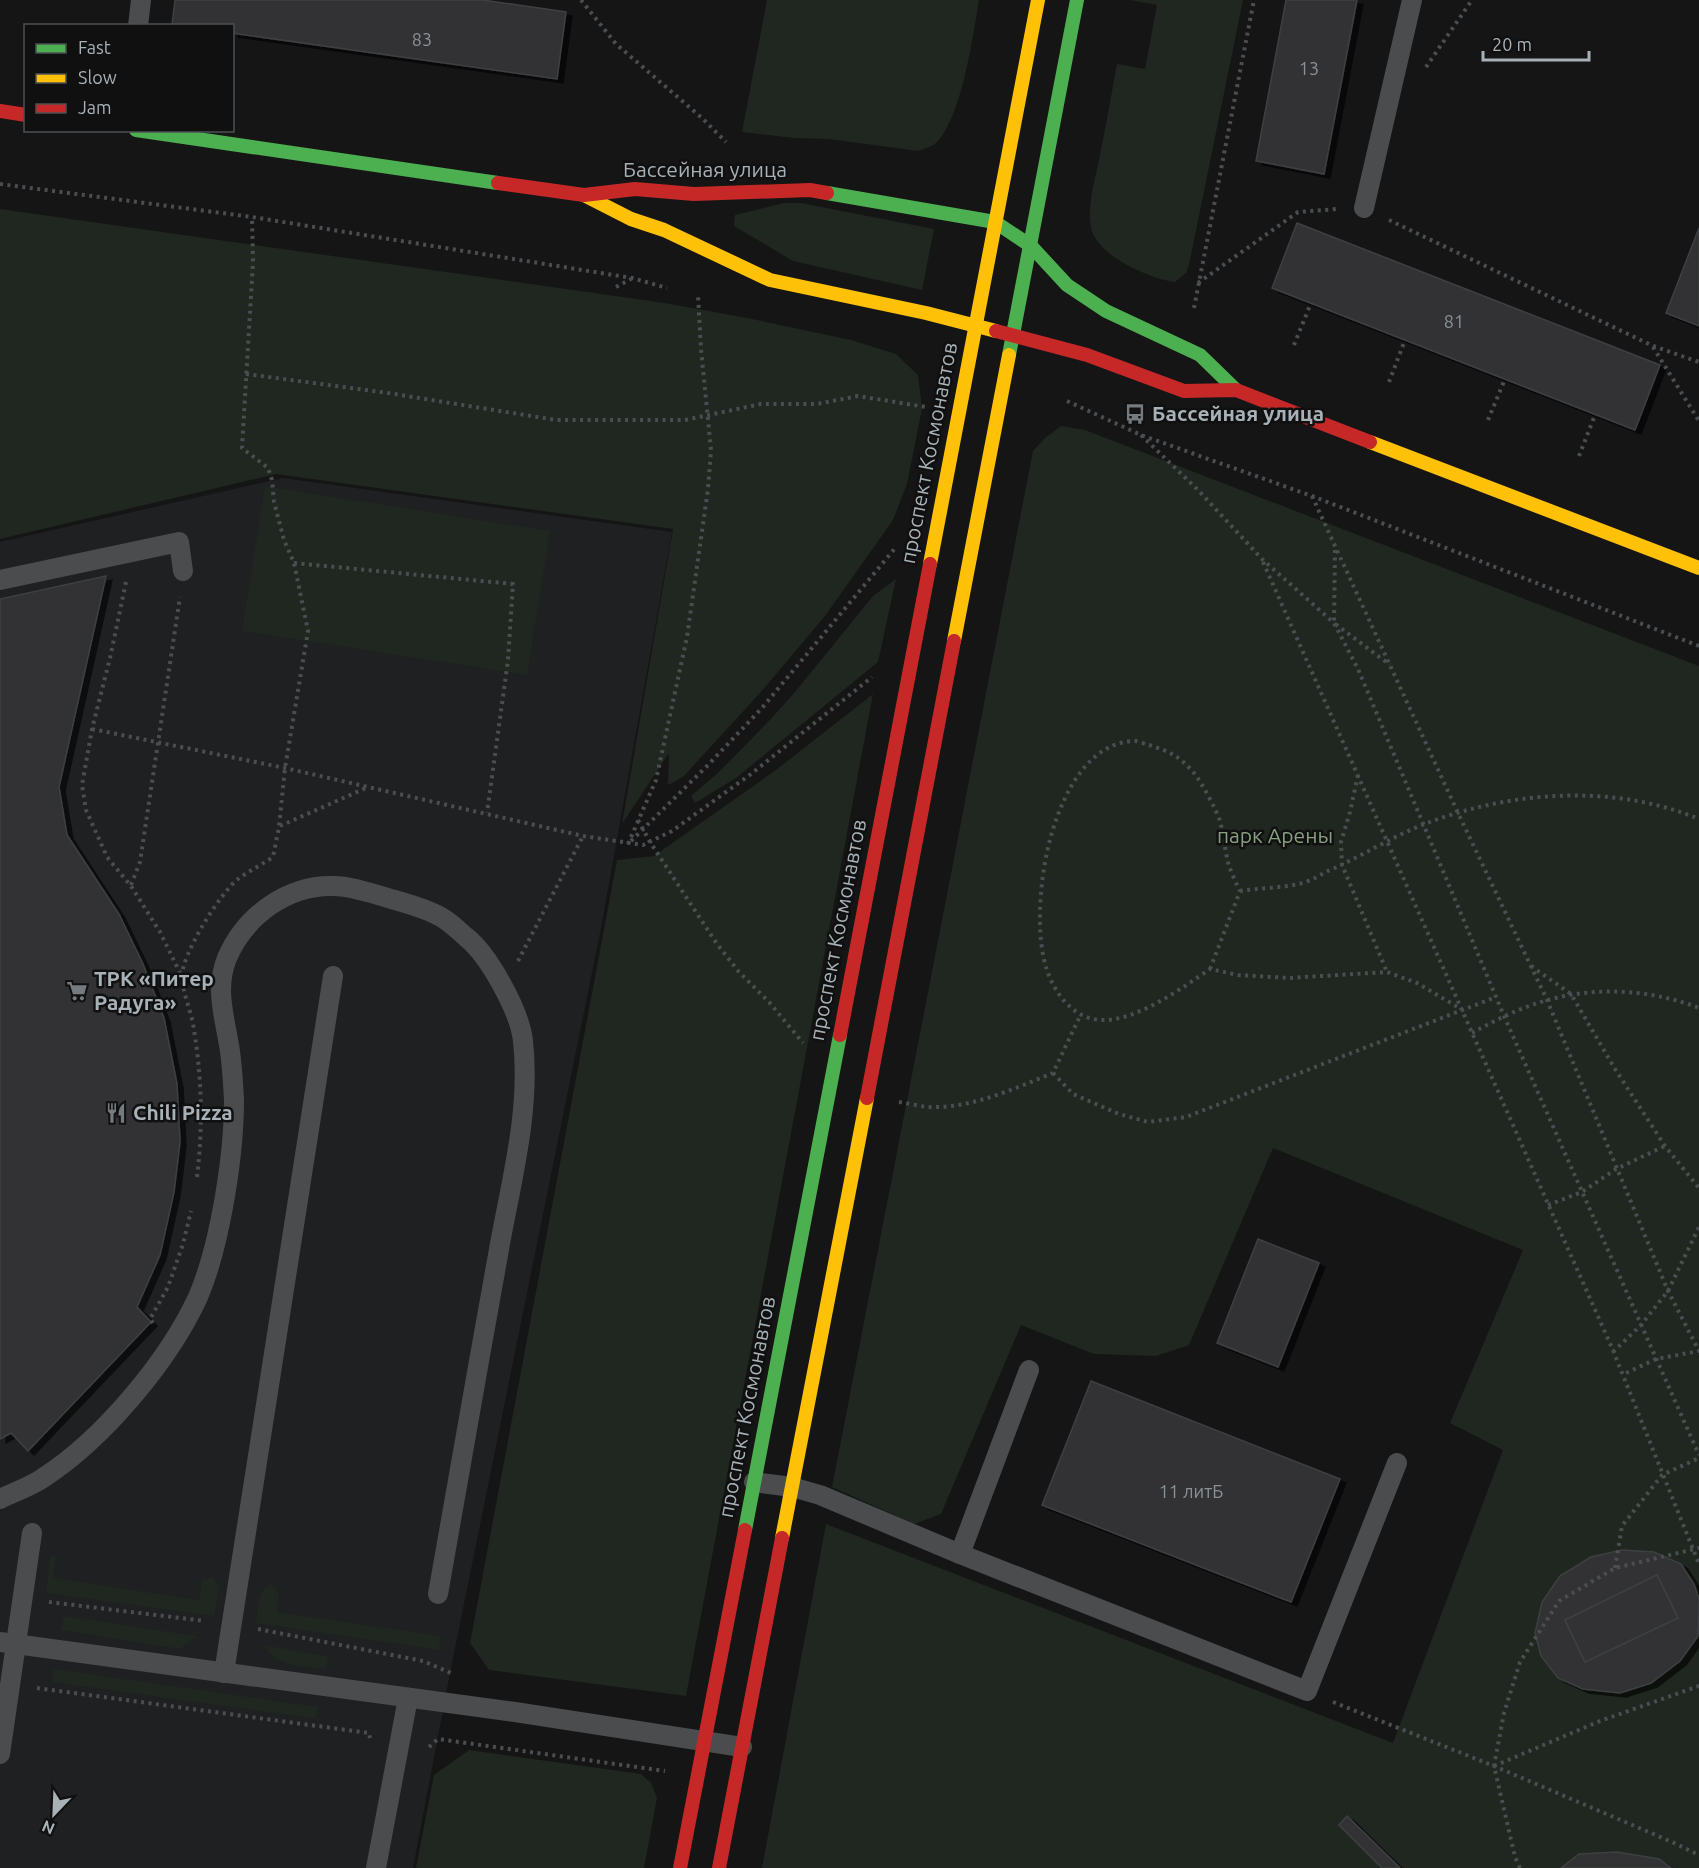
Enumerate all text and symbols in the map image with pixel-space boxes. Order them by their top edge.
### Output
legend [24,24,234,132]
scale bar [1483,24,1590,62]
house number: 83 [412,29,432,49]
text: 20 m [1492,34,1532,54]
text: Fast [78,37,111,57]
house number: 13 [1299,58,1319,78]
text: Slow [78,67,117,87]
text: Jam [78,97,112,117]
street label: Бассейная улица [623,157,787,181]
house number: 81 [1444,311,1464,331]
street label: проспект Космонавтов [895,340,961,566]
place label: Бассейная улица [1152,401,1324,425]
bus stop icon: Бассейная улица [1123,402,1147,426]
street label: проспект Космонавтов [804,817,870,1043]
park label: парк Арены [1217,823,1333,847]
place label: ТРК «Питер Радуга» [94,966,214,1014]
supermarket icon: ТРК «Питер Радуга» [65,979,89,1003]
place label: Chili Pizza [133,1100,233,1124]
restaurant icon: Chili Pizza [104,1101,128,1125]
street label: проспект Космонавтов [713,1294,779,1520]
house number: 11 литБ [1159,1481,1223,1501]
north arrow [24,1784,84,1844]
text: N [39,1817,57,1838]

